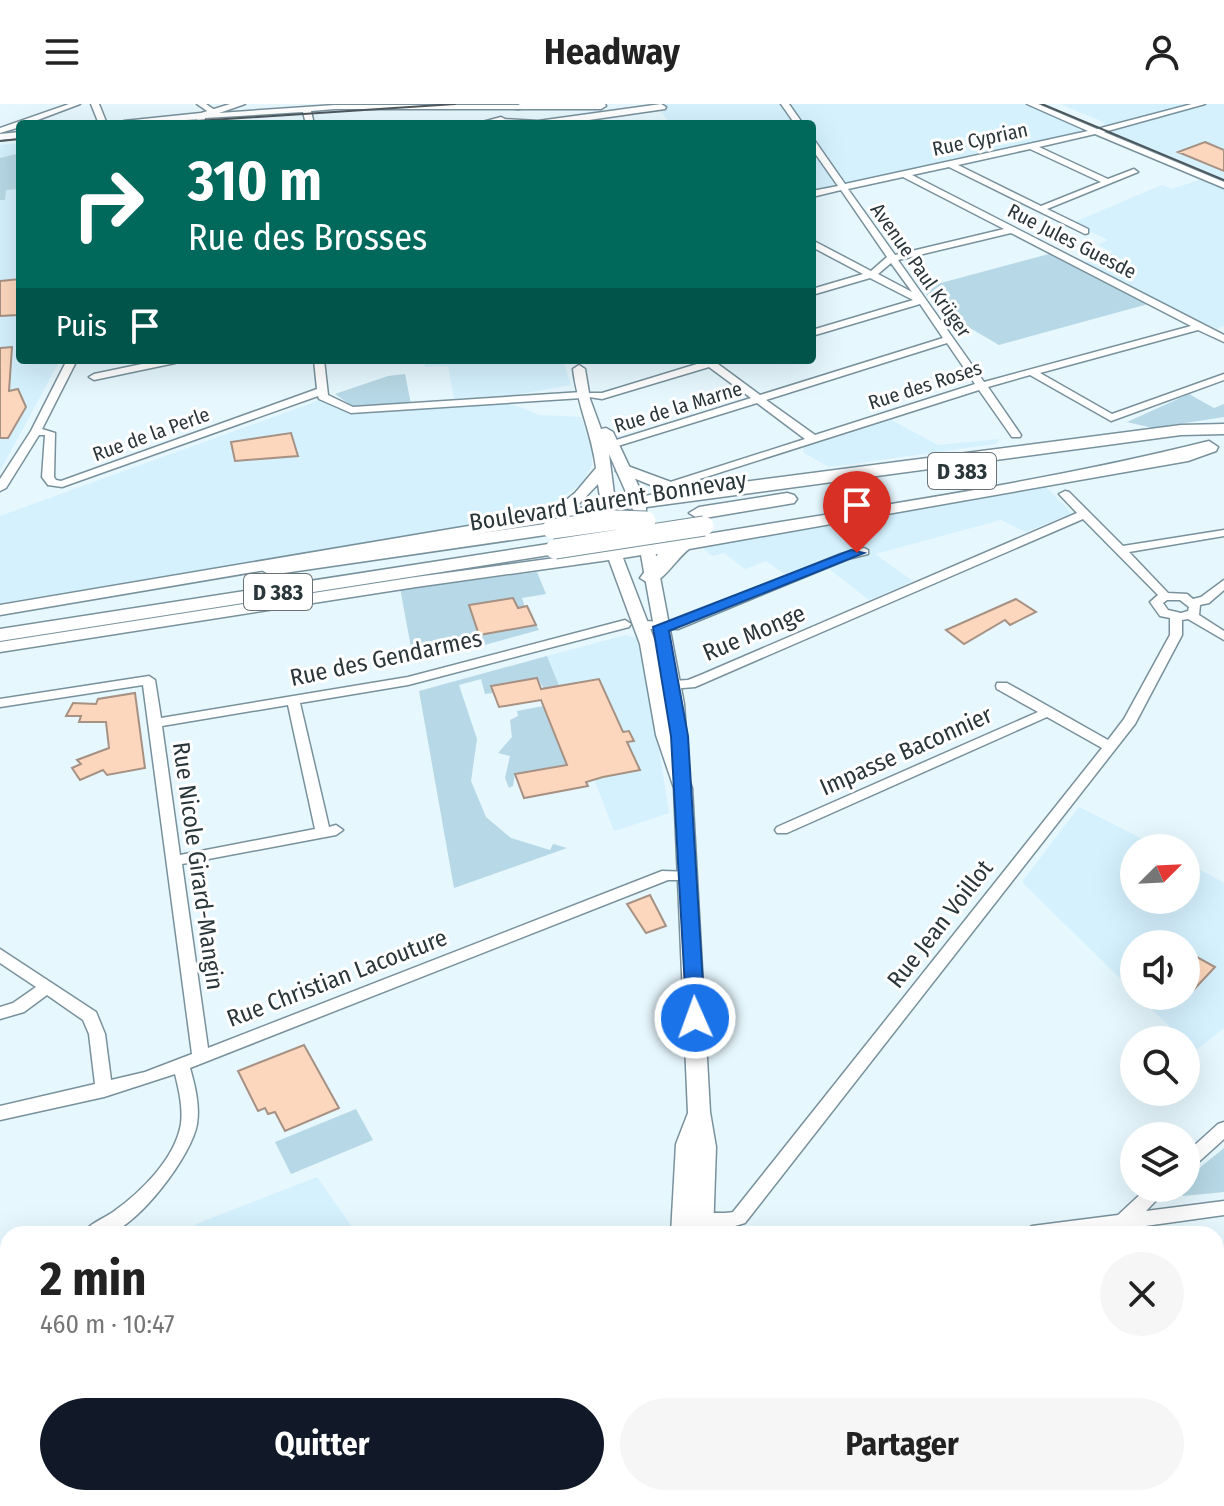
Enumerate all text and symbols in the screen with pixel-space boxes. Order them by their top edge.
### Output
icon: menu [40,30,84,74]
text: Headway [544,30,680,74]
icon: person [1140,30,1184,74]
street label: Rue Cyprian [930,117,1030,161]
text: 310 m [188,148,322,215]
icon: right [56,152,160,256]
street label: Avenue Paul Krüger [866,198,976,342]
street label: Rue Jules Guesde [1004,198,1140,284]
text: Rue des Brosses [188,216,427,260]
icon: arrive [123,304,167,348]
text: Puis [56,308,107,344]
street label: Rue des Roses [865,355,985,415]
street label: Rue de la Marne [611,376,745,438]
street label: Rue de la Perle [89,402,213,466]
road number: D 383 [928,453,996,489]
street label: Boulevard Laurent Bonnevay [467,465,749,537]
pin [823,471,891,553]
icon: arrive [835,483,879,527]
road number: D 383 [244,574,312,610]
street label: Rue Monge [699,599,809,667]
street label: Rue des Gendarmes [287,624,485,692]
street label: Impasse Baconnier [816,700,997,802]
street label: Rue Nicole Girard-Mangin [167,740,229,992]
north arrow [1120,834,1200,914]
map controls [1120,834,1200,1202]
street label: Rue Jean Voillot [881,854,999,994]
street label: Rue Christian Lacouture [223,923,451,1033]
button: sound [1120,930,1200,1010]
position arrow [653,976,737,1060]
button: search [1120,1026,1200,1106]
button: layers [1120,1122,1200,1202]
text: 2 min [40,1250,146,1308]
button: close [1100,1252,1184,1336]
text: 460 m · 10:47 [40,1309,175,1340]
button: Quitter [40,1398,604,1490]
button: Partager [620,1398,1184,1490]

